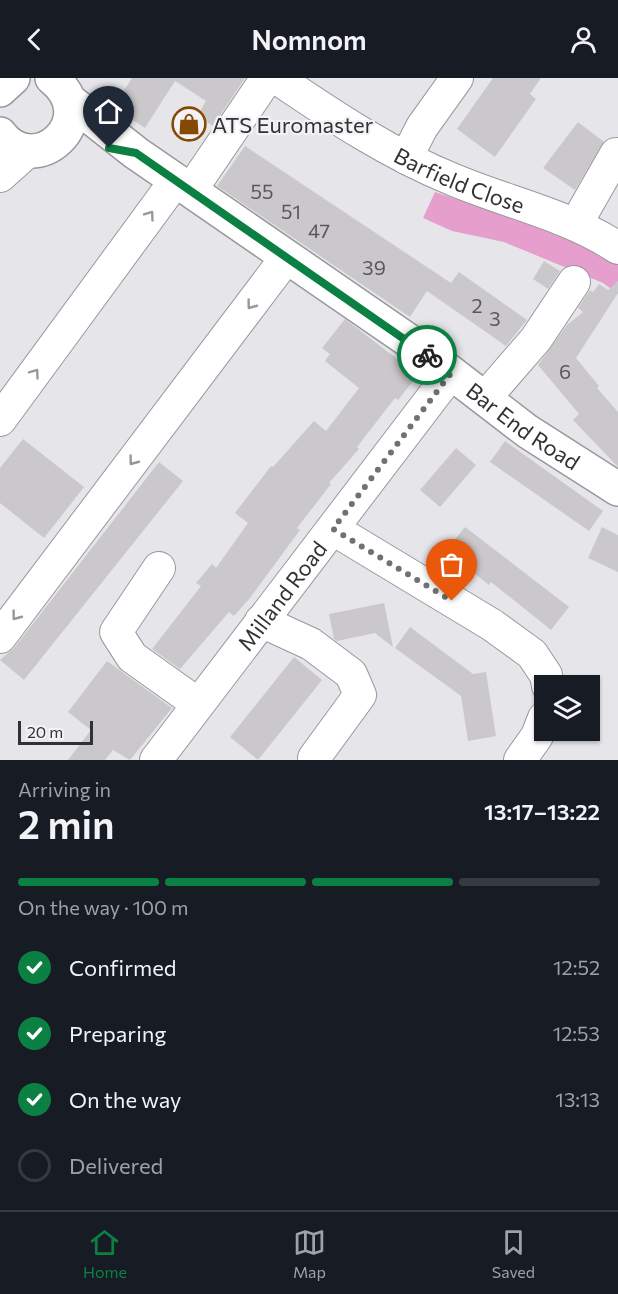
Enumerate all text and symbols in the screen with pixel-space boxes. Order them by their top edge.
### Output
icon: back [18,23,51,56]
text: Nomnom [251,23,367,56]
icon: person [567,23,600,56]
pin [83,86,134,148]
icon: home [92,95,125,128]
shop icon: ATS Euromaster [171,106,207,142]
place label: ATS Euromaster [212,111,373,138]
street label: Barfield Close [390,141,528,218]
house number: 55 [251,179,273,203]
house number: 51 [281,199,301,223]
one-way arrow [142,211,153,222]
house number: 47 [308,218,330,242]
house number: 39 [362,255,386,279]
house number: 2 [471,293,483,317]
one-way arrow [247,298,258,309]
house number: 3 [489,306,501,330]
courier [397,325,457,385]
icon: bike [411,339,444,372]
house number: 6 [559,359,571,383]
one-way arrow [27,368,38,379]
street label: Bar End Road [461,376,585,475]
one-way arrow [130,454,141,465]
street label: Milland Road [231,535,332,655]
pin [426,539,477,601]
icon: bag [435,548,468,581]
one-way arrow [12,609,23,620]
map controls [534,675,600,741]
button: layers [534,675,600,741]
scale bar [18,718,93,746]
text: 20 m [27,722,63,741]
text: Arriving in [18,777,111,801]
text: 13:17–13:22 [484,798,600,825]
text: 2 min [18,799,115,847]
text: On the way · 100 m [18,895,188,919]
icon: check [18,951,51,984]
text: Confirmed [69,954,176,981]
text: 12:52 [553,955,600,979]
icon: check [18,1017,51,1050]
text: Preparing [69,1020,166,1047]
text: 12:53 [553,1021,600,1045]
icon: check [18,1083,51,1116]
text: On the way [69,1086,181,1113]
text: 13:13 [555,1087,600,1111]
text: Delivered [69,1152,163,1179]
tab: Home [83,1226,127,1281]
tab: Map [293,1226,326,1281]
tab: Saved [492,1226,535,1281]

